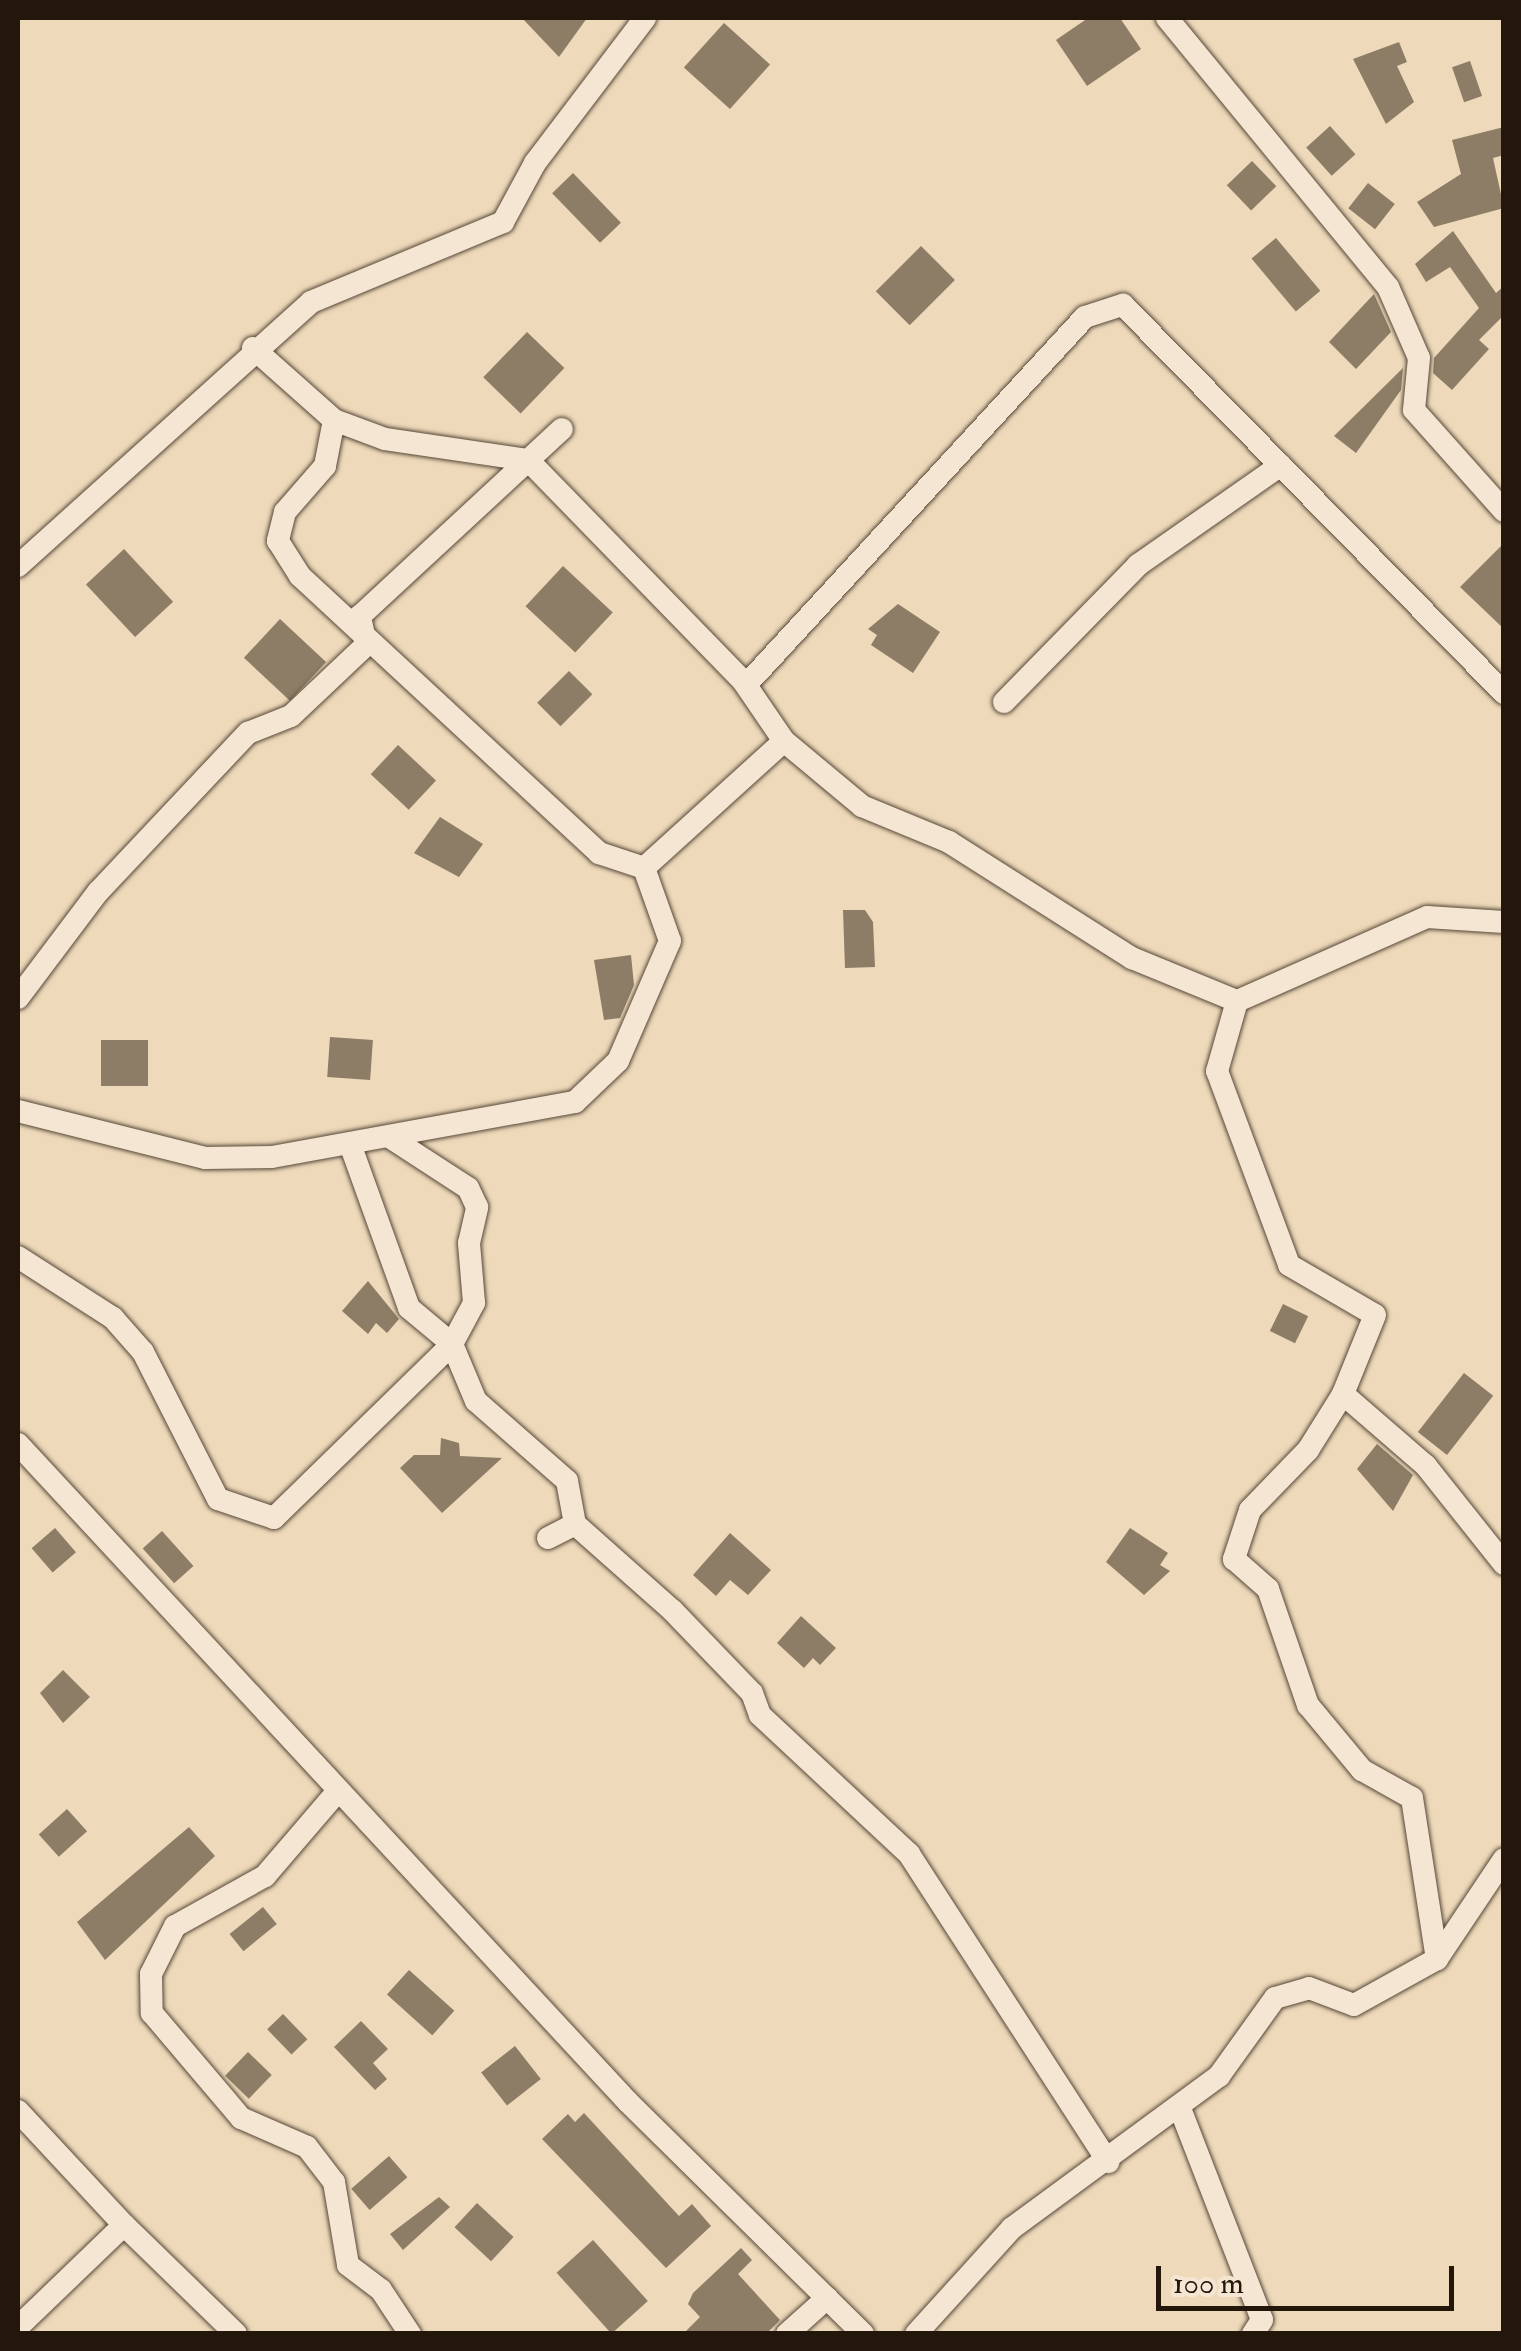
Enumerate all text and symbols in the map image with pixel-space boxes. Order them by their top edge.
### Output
scale bar [1161,2246,1458,2308]
text: 100 m [1173,2265,1244,2302]

